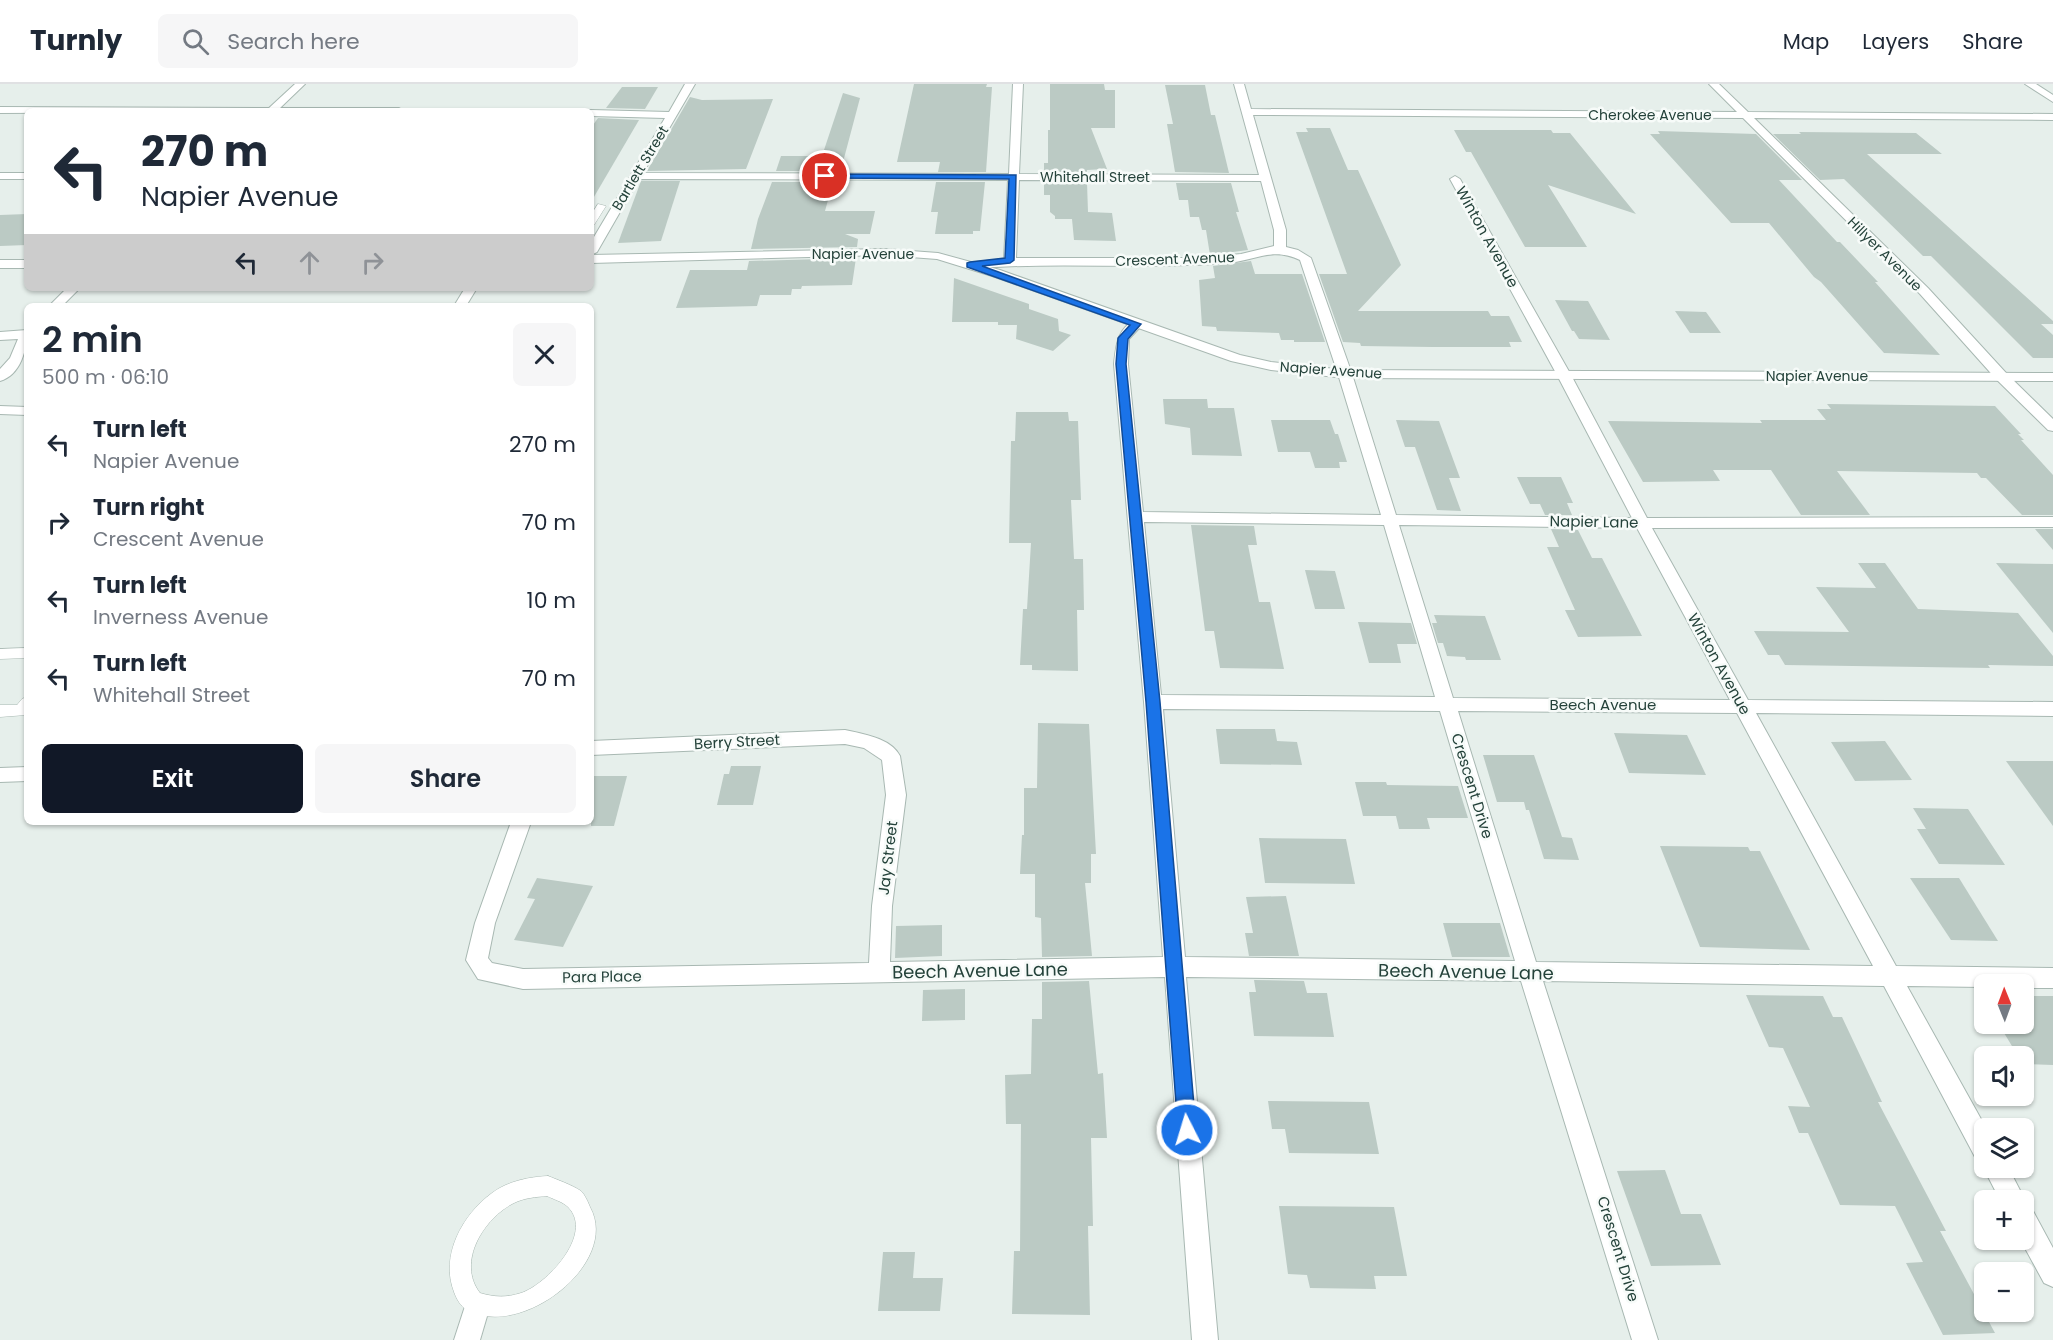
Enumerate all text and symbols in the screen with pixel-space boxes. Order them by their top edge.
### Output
search box [158,14,578,68]
text: Turnly [30,21,122,60]
icon: search [179,25,212,58]
text: Search here [227,26,360,57]
text: Map [1783,27,1829,56]
text: Layers [1862,27,1929,56]
text: Share [1962,27,2023,56]
street label: Cherokee Avenue [1588,105,1712,125]
text: 270 m [141,122,268,181]
street label: Bartlett Street [607,122,673,214]
icon: left [42,132,120,210]
pin [799,150,850,201]
icon: arrive [808,159,841,192]
street label: Whitehall Street [1040,167,1150,187]
text: Napier Avenue [141,178,339,215]
street label: Winton Avenue [1451,182,1524,291]
street label: Hillyer Avenue [1843,212,1927,296]
street label: Napier Avenue [812,244,915,264]
icon: left [230,246,263,279]
icon: ahead [293,246,326,279]
icon: right [356,246,389,279]
street label: Crescent Avenue [1115,247,1235,271]
text: 2 min [42,314,143,365]
button: close [513,323,576,386]
street label: Napier Avenue [1279,356,1383,384]
text: 500 m · 06:10 [42,363,169,391]
street label: Napier Avenue [1766,366,1869,386]
text: Turn left [93,414,187,445]
icon: left [42,428,75,461]
text: 270 m [509,429,576,460]
text: Napier Avenue [93,447,239,475]
text: Turn right [93,492,204,523]
icon: right [42,506,75,539]
text: 70 m [522,507,576,538]
street label: Napier Lane [1549,510,1639,533]
text: Crescent Avenue [93,525,264,553]
text: Turn left [93,570,187,601]
icon: left [42,584,75,617]
text: 10 m [527,585,576,616]
text: Inverness Avenue [93,603,268,631]
street label: Winton Avenue [1683,609,1756,718]
text: Turn left [93,648,187,679]
icon: left [42,662,75,695]
text: 70 m [522,663,576,694]
text: Whitehall Street [93,681,250,709]
street label: Beech Avenue [1550,694,1656,715]
street label: Berry Street [693,729,780,754]
street label: Crescent Drive [1446,730,1499,841]
button: Exit [42,744,303,813]
button: Share [315,744,576,813]
street label: Jay Street [873,820,902,896]
street label: Beech Avenue Lane [892,956,1068,985]
street label: Beech Avenue Lane [1378,957,1554,986]
street label: Para Place [562,965,642,988]
north arrow [1974,974,2034,1034]
map controls [1974,974,2034,1322]
button: sound [1974,1046,2034,1106]
position arrow [1155,1098,1219,1162]
button: layers [1974,1118,2034,1178]
button: + [1974,1190,2034,1250]
street label: Crescent Drive [1592,1193,1645,1304]
button: − [1974,1262,2034,1322]

